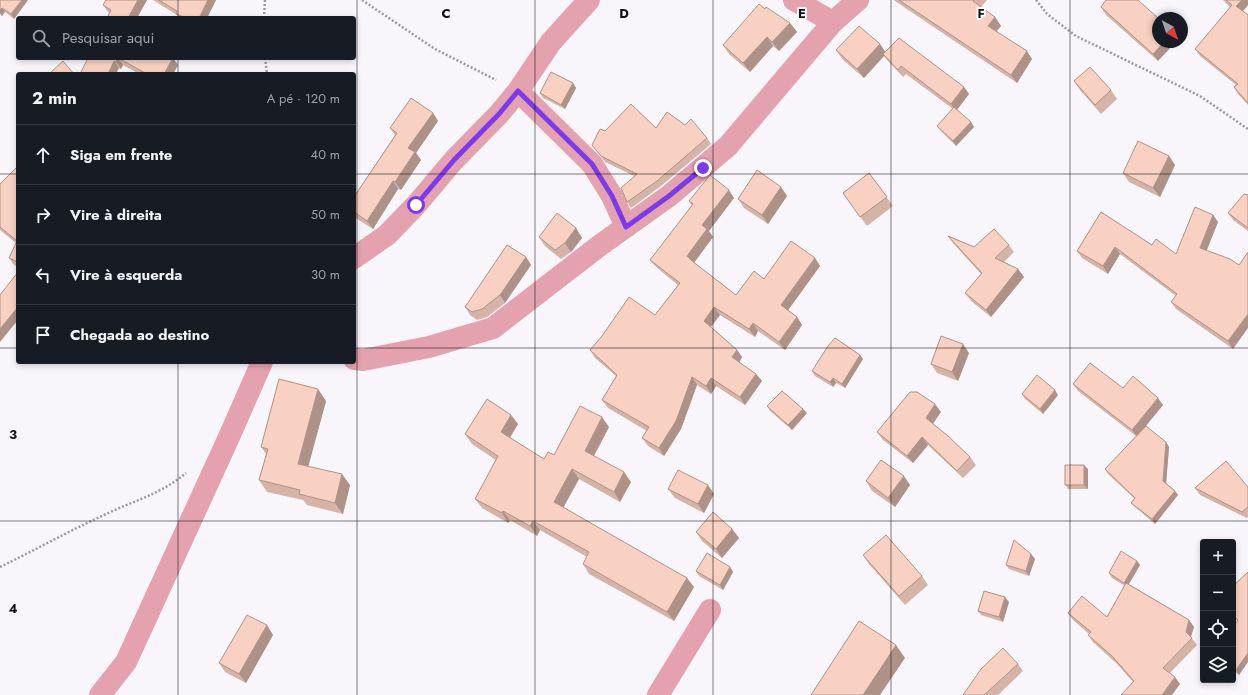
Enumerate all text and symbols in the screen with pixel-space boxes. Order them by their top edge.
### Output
text: C [441,4,451,23]
text: D [619,4,629,23]
text: E [798,4,806,23]
text: F [977,4,985,23]
north arrow [1152,12,1188,48]
search box [16,16,356,60]
icon: search [30,27,52,49]
text: Pesquisar aqui [62,27,154,49]
text: 2 min [32,86,77,110]
text: A pé · 120 m [267,89,340,108]
icon: ahead [32,144,54,166]
text: Siga em frente [70,144,172,166]
text: 40 m [311,145,340,164]
route end [694,159,712,177]
route start [407,196,425,214]
icon: right [32,204,54,226]
text: Vire à direita [70,204,162,226]
text: 50 m [311,205,340,224]
icon: left [32,264,54,286]
text: Vire à esquerda [70,264,182,286]
text: 30 m [311,265,340,284]
icon: arrive [32,324,54,346]
text: Chegada ao destino [70,324,209,346]
text: 3 [9,425,17,444]
map controls [1200,539,1236,683]
button: + [1200,539,1236,575]
button: − [1200,575,1236,611]
text: 4 [8,599,18,618]
button: locate [1200,611,1236,647]
button: layers [1200,647,1236,683]

